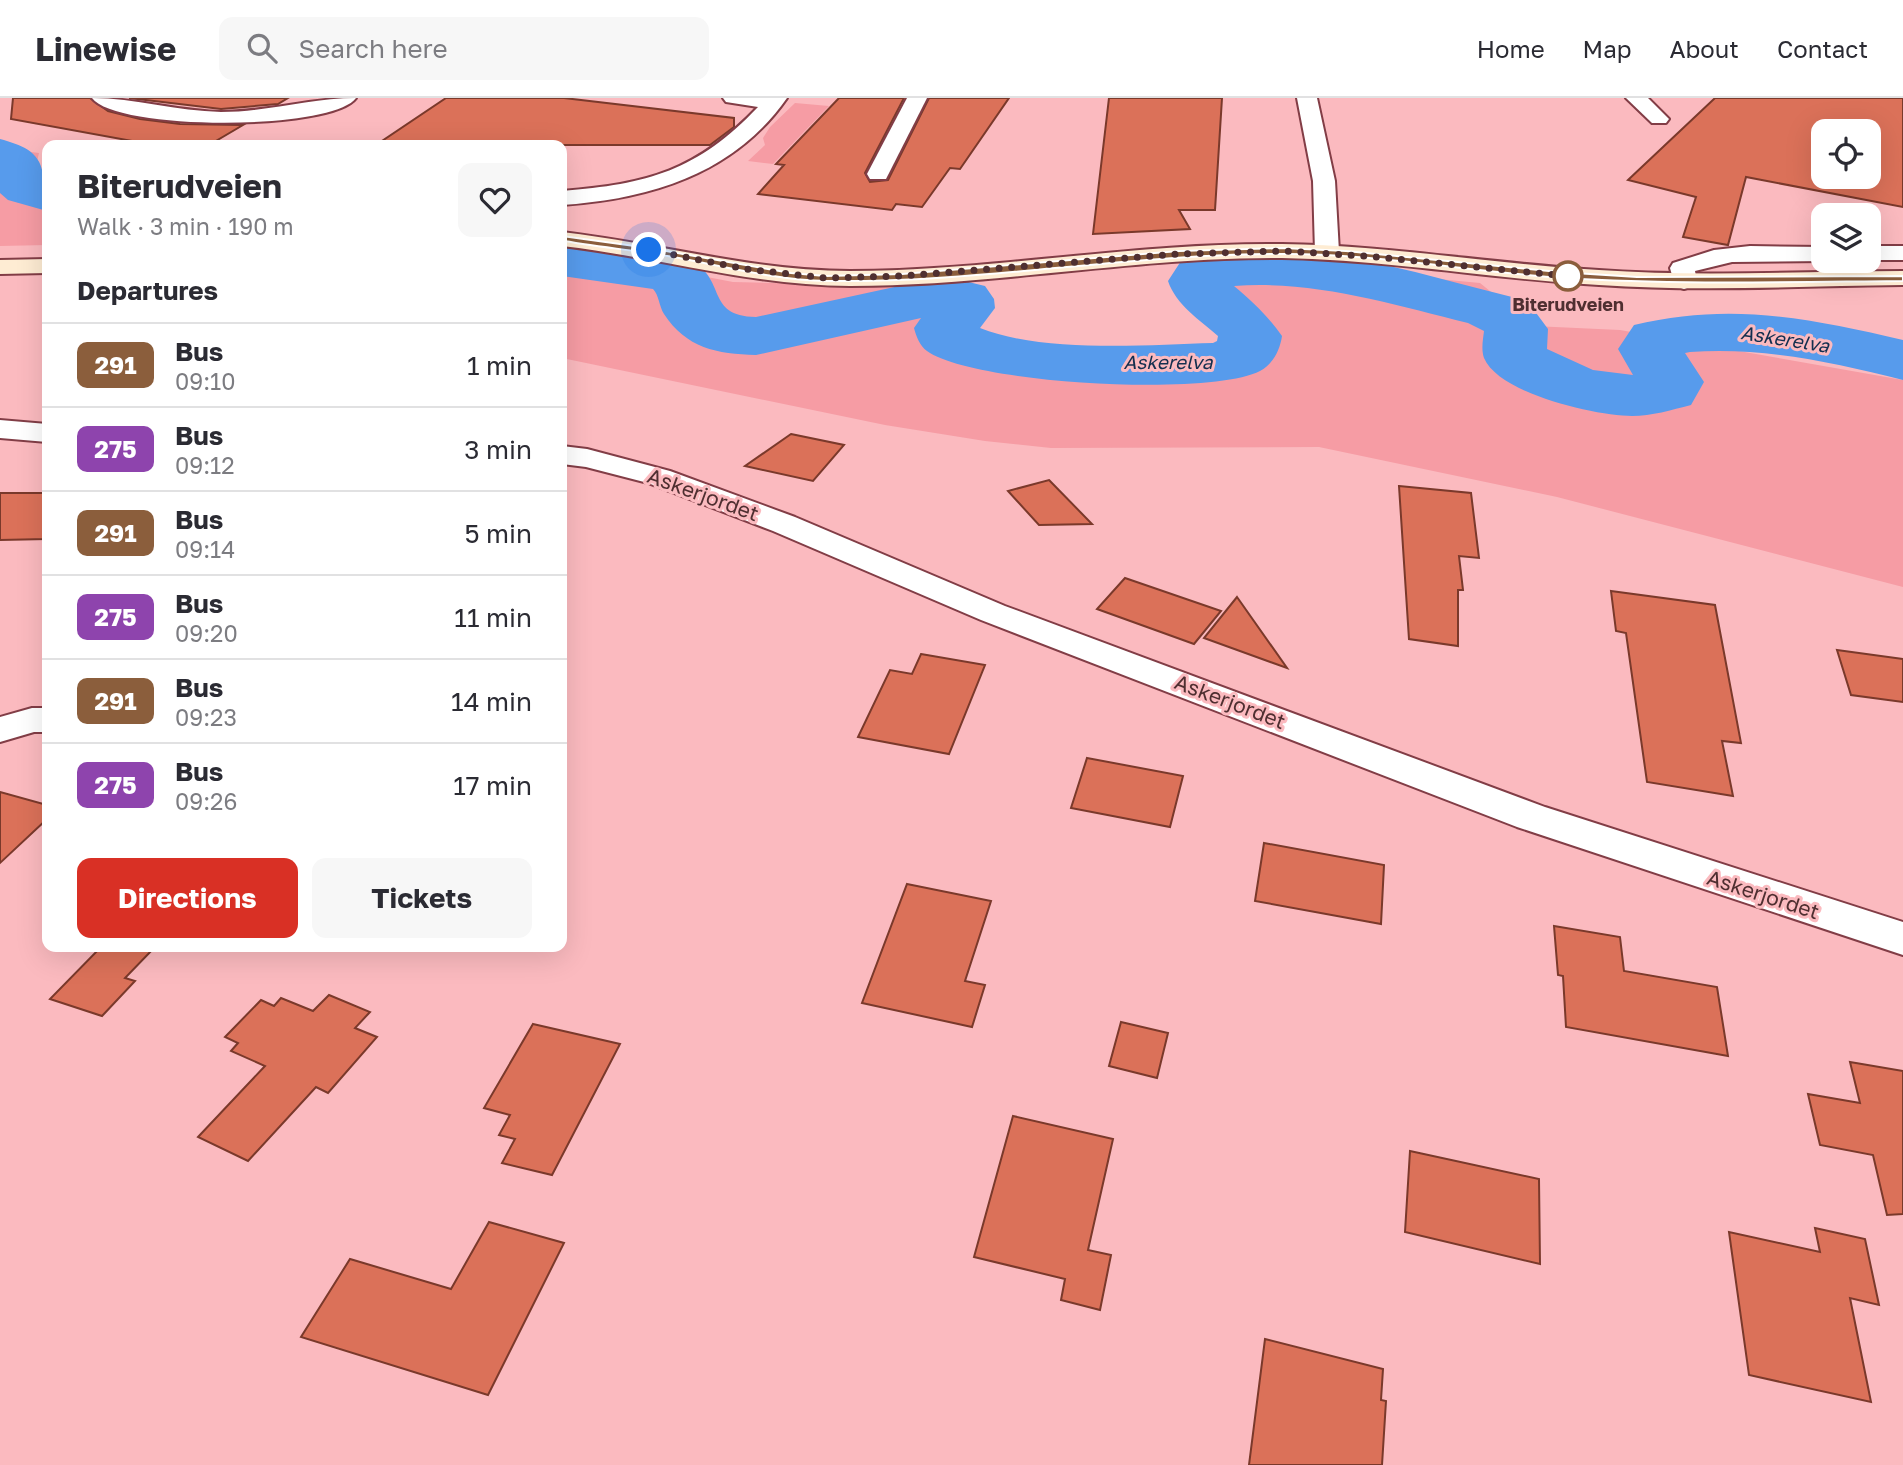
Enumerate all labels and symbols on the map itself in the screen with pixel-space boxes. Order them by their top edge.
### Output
your location [631,232,666,267]
marker: Biterudveien [1553,261,1583,291]
place label: Biterudveien [1512,293,1624,315]
water label: Askerelva [1739,320,1832,357]
water label: Askerelva [1124,350,1214,373]
street label: Askerjordet [644,462,763,526]
street label: Askerjordet [1171,668,1289,734]
street label: Askerjordet [1704,864,1823,924]

